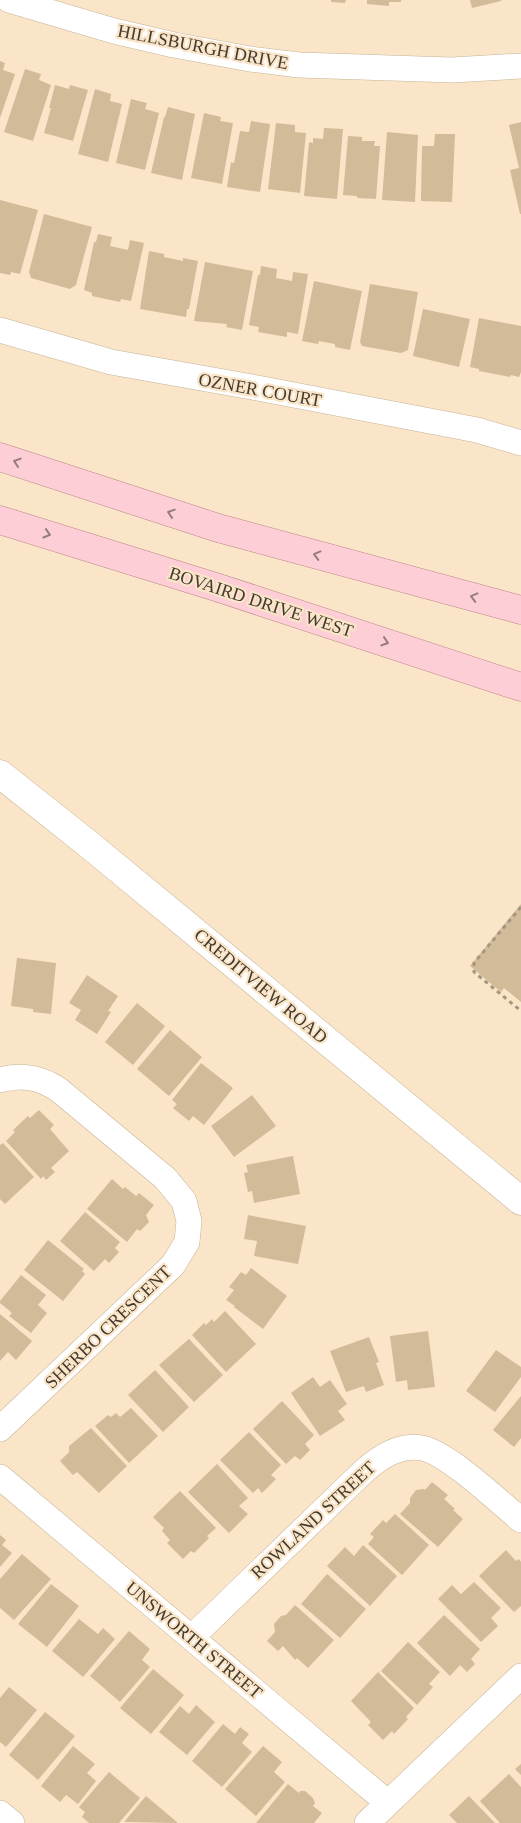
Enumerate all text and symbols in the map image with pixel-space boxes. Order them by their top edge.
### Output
street label: HILLSBURGH DRIVE [116,21,290,73]
street label: OZNER COURT [197,369,323,411]
one-way arrow [13,458,22,468]
one-way arrow [168,508,176,518]
one-way arrow [42,529,50,539]
one-way arrow [314,550,322,560]
street label: BOVAIRD DRIVE WEST [166,563,356,641]
one-way arrow [470,593,479,603]
one-way arrow [380,636,388,646]
street label: CREDITVIEW ROAD [191,925,331,1047]
street label: SHERBO CRESCENT [41,1262,175,1392]
street label: ROWLAND STREET [247,1457,379,1583]
street label: UNSWORTH STREET [122,1577,266,1703]

